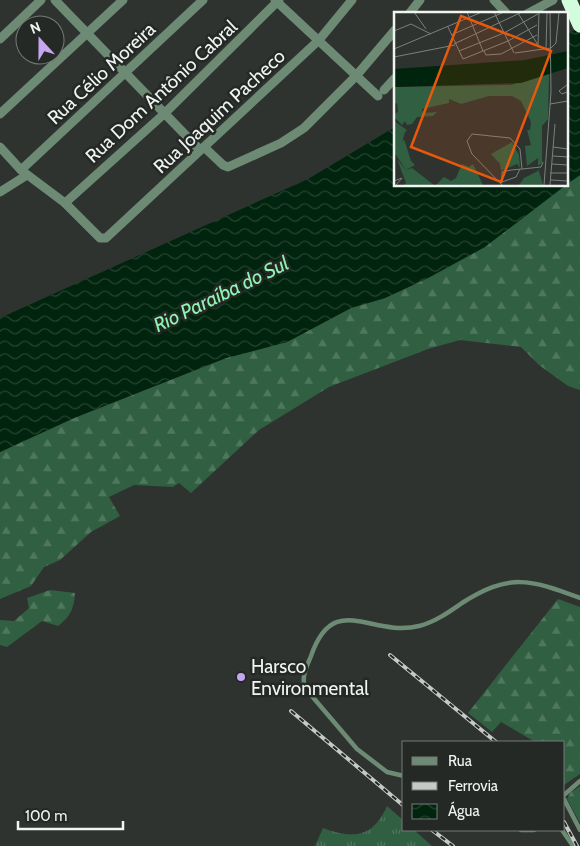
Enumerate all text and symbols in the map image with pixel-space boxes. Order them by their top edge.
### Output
inset map [394,12,568,186]
north arrow [15,15,65,65]
street label: Rua Dom Antônio Cabral [81,15,242,168]
text: N [27,18,43,38]
street label: Rua Célio Moreira [43,18,160,129]
street label: Rua Joaquim Pacheco [149,44,290,178]
water label: Rio Paraíba do Sul [149,251,293,337]
place label: Harsco Environmental [251,655,369,700]
marker: Harsco Environmental [235,671,247,683]
legend [402,741,565,831]
text: Rua [448,752,473,770]
text: Ferrovia [448,777,499,795]
scale bar [18,798,122,830]
text: Água [448,801,480,820]
text: 100 m [25,807,67,825]

